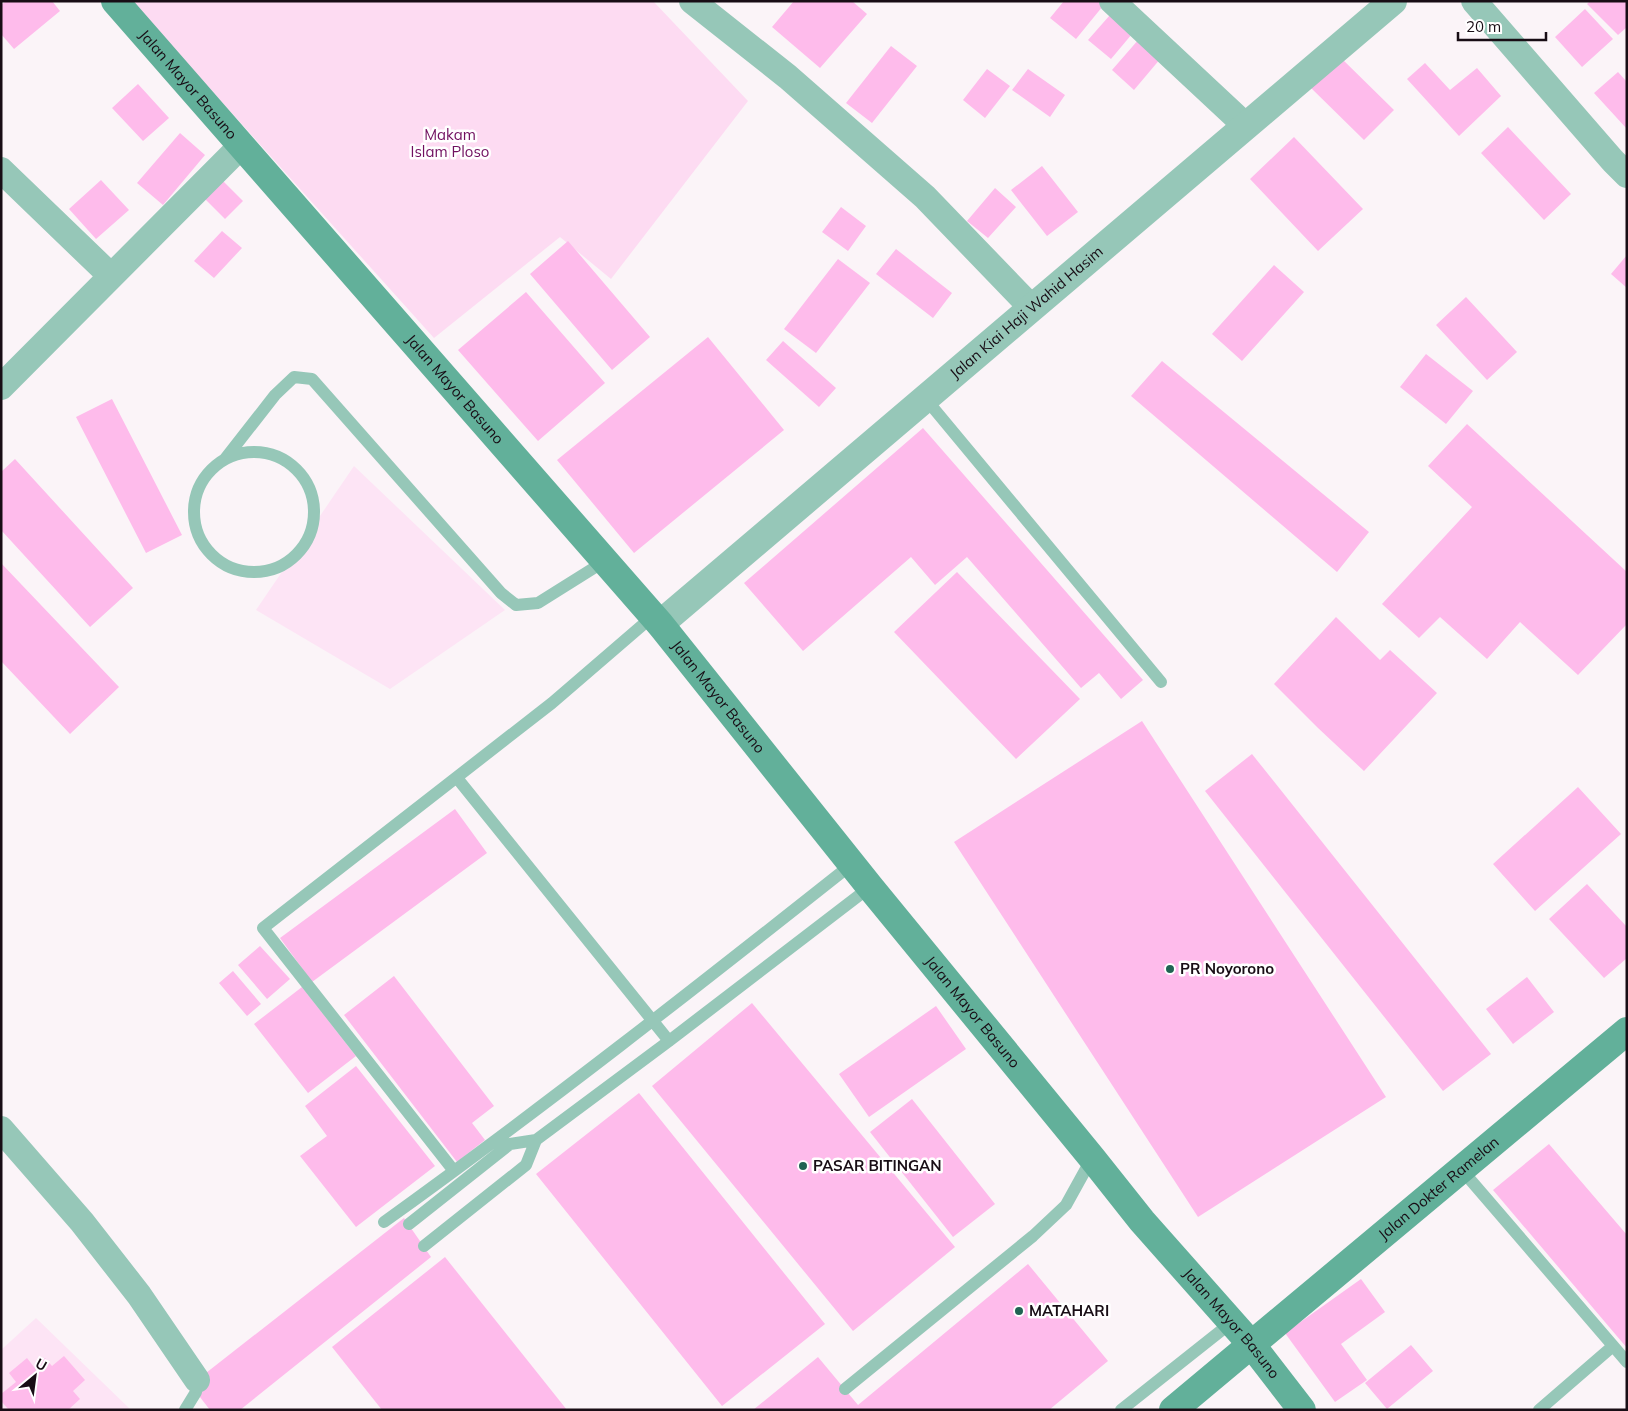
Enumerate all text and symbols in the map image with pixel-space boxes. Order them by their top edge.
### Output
scale bar [1458,10,1546,42]
text: 20 m [1466,17,1501,36]
street label: Jalan Mayor Basuno [135,25,242,143]
park label: Makam Islam Ploso [411,125,489,161]
street label: Jalan Kiai Haji Wahid Hasim [946,242,1107,383]
street label: Jalan Mayor Basuno [402,330,508,448]
street label: Jalan Mayor Basuno [668,636,770,757]
street label: Jalan Mayor Basuno [921,952,1024,1072]
place label: PR Noyorono [1180,959,1274,978]
marker: PR Noyorono [1164,963,1176,975]
street label: Jalan Dokter Ramelan [1374,1132,1503,1244]
place label: PASAR BITINGAN [813,1156,942,1175]
marker: PASAR BITINGAN [797,1160,809,1172]
street label: Jalan Mayor Basuno [1179,1264,1284,1382]
place label: MATAHARI [1029,1301,1109,1320]
marker: MATAHARI [1013,1305,1025,1317]
north arrow [10,1351,60,1401]
text: U [32,1354,50,1375]

